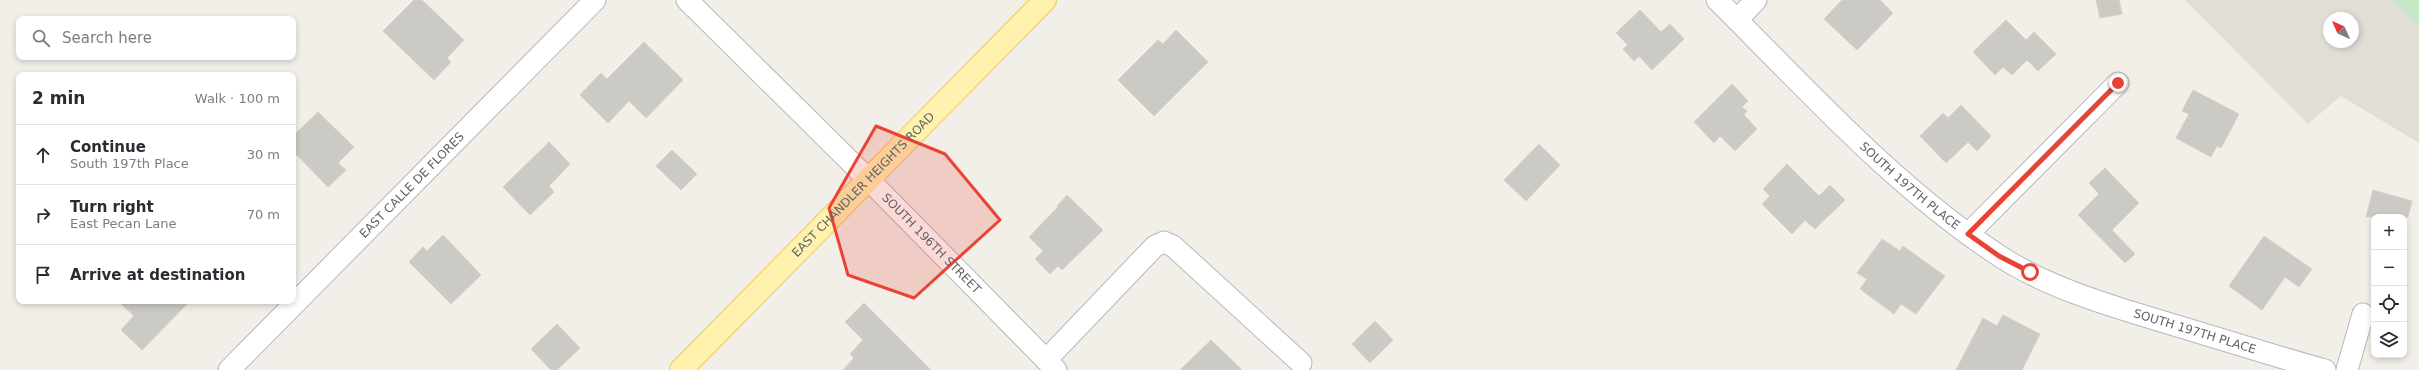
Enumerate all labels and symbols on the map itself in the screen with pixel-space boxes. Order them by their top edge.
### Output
north arrow [2323,12,2359,48]
route end [2109,74,2127,92]
street label: EAST CHANDLER HEIGHTS ROAD [789,109,938,260]
street label: EAST CALLE DE FLORES [357,129,467,241]
street label: SOUTH 197TH PLACE [1857,139,1963,233]
street label: SOUTH 196TH STREET [879,190,984,297]
route start [2021,263,2039,281]
street label: SOUTH 197TH PLACE [2132,306,2258,357]

